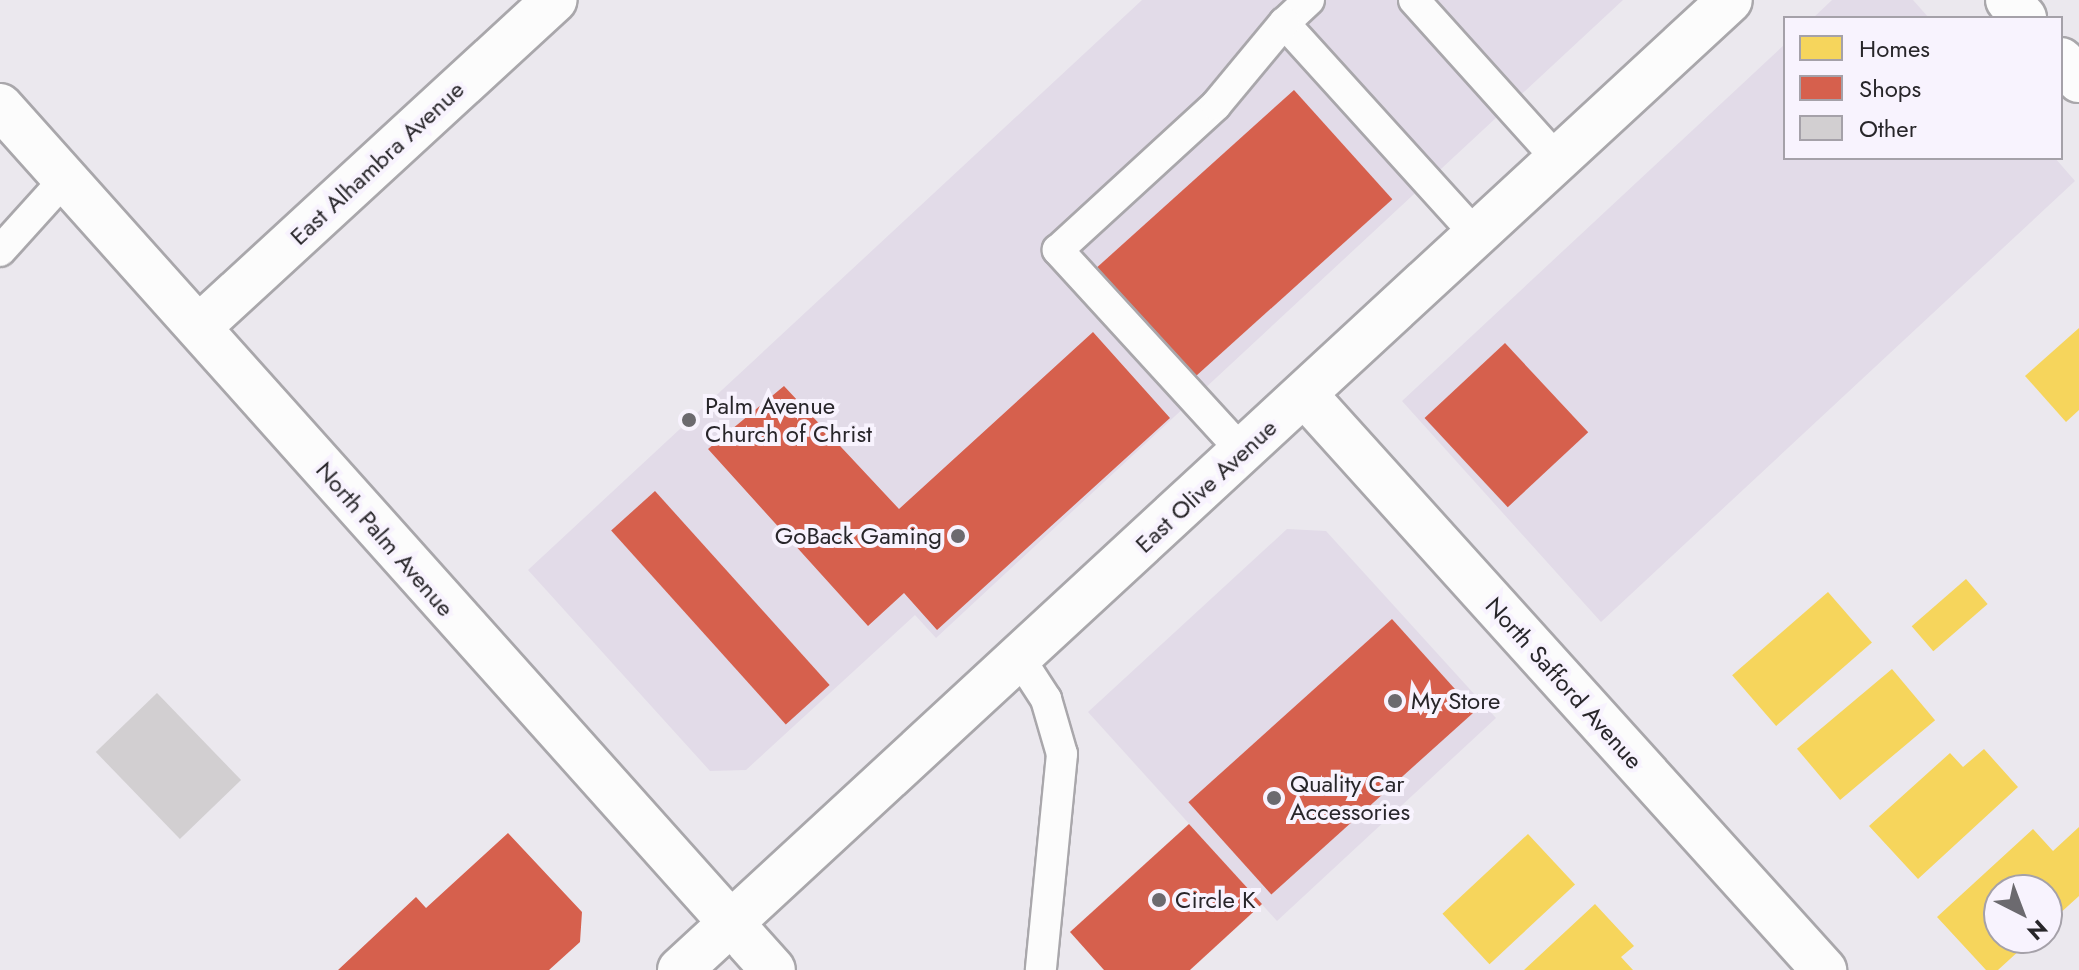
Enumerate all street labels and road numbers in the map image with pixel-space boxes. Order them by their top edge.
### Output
street label: East Alhambra Avenue [284,75,470,251]
street label: East Olive Avenue [1129,413,1283,559]
street label: North Palm Avenue [310,456,460,622]
street label: North Safford Avenue [1479,591,1649,775]

